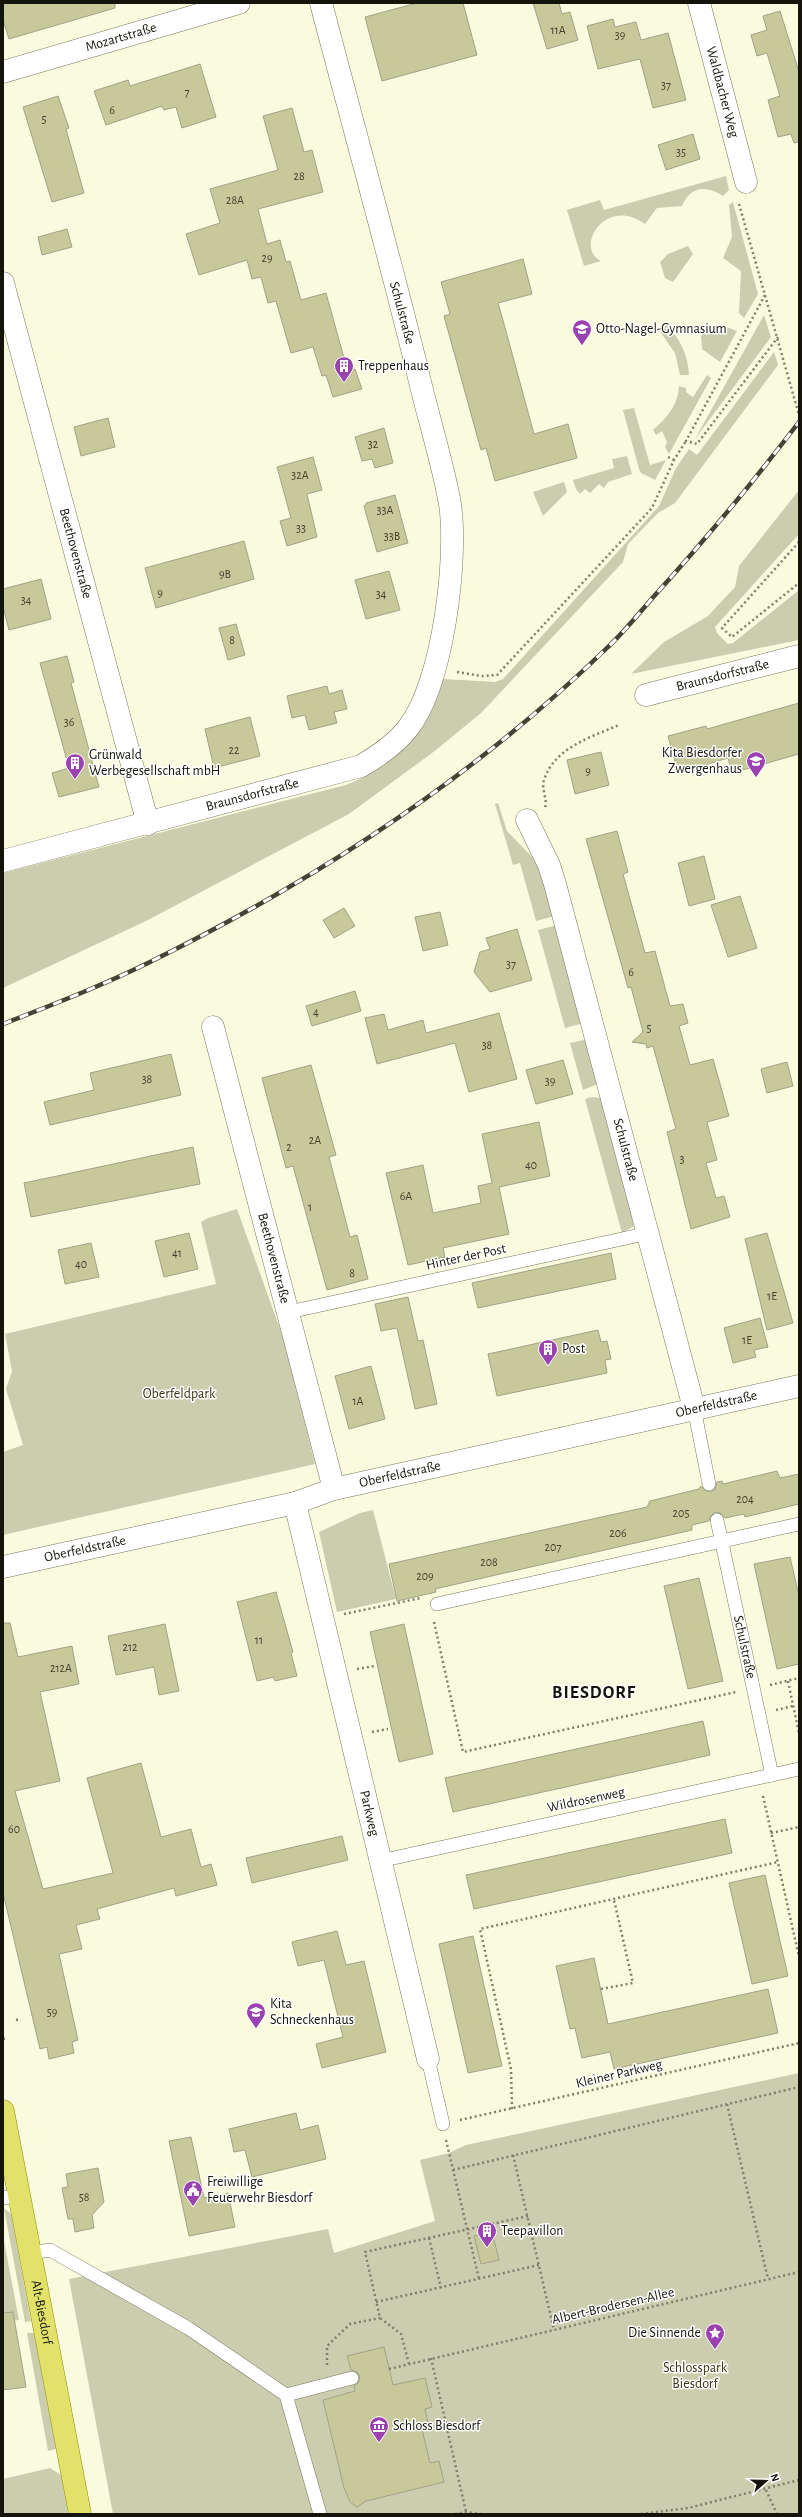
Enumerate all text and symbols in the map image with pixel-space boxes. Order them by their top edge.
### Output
street label: Mozartstraße [84,20,158,54]
house number: 11A [550,24,566,36]
house number: 39 [615,29,626,41]
street label: Waldbacher Weg [704,45,741,139]
house number: 37 [661,79,671,91]
house number: 7 [184,86,190,98]
house number: 6 [109,104,115,116]
house number: 5 [41,113,47,125]
house number: 35 [676,146,686,158]
house number: 28 [293,170,305,182]
house number: 28A [226,194,244,206]
house number: 29 [261,252,273,264]
street label: Schulstraße [387,280,417,346]
school or university icon: Otto-Nagel-Gymnasium [571,318,593,346]
place label: Otto-Nagel-Gymnasium [596,322,727,336]
building icon: Treppenhaus [333,355,355,383]
place label: Treppenhaus [358,359,429,373]
house number: 32 [368,438,379,450]
house number: 32A [291,469,309,481]
house number: 33A [377,504,393,516]
street label: Beethovenstraße [57,507,94,600]
house number: 33 [296,522,306,534]
house number: 33B [384,530,400,542]
house number: 9B [219,568,231,580]
house number: 9 [157,587,163,599]
house number: 34 [376,588,387,600]
house number: 34 [21,594,32,606]
house number: 8 [229,634,235,646]
street label: Braunsdorfstraße [675,657,770,694]
house number: 36 [64,716,75,728]
house number: 22 [229,744,240,756]
place label: Kita Biesdorfer Zwergenhaus [662,746,742,776]
place label: Grünwald Werbegesellschaft mbH [89,748,220,778]
school or university icon: Kita Biesdorfer Zwergenhaus [745,750,767,778]
building icon: Grünwald Werbegesellschaft mbH [64,752,86,780]
house number: 9 [585,765,591,777]
street label: Braunsdorfstraße [205,776,300,814]
house number: 37 [506,958,516,970]
house number: 6 [628,966,634,978]
house number: 4 [313,1006,319,1018]
house number: 5 [646,1022,652,1034]
house number: 38 [482,1039,493,1051]
house number: 38 [142,1073,153,1085]
house number: 39 [545,1075,556,1087]
street label: Schulstraße [610,1117,641,1183]
house number: 2A [309,1134,321,1146]
house number: 2 [286,1141,292,1153]
house number: 3 [680,1153,685,1165]
house number: 40 [525,1159,537,1171]
house number: 6A [400,1190,412,1202]
house number: 1 [308,1201,312,1213]
street label: Beethovenstraße [255,1211,292,1305]
street label: Hinter der Post [425,1242,508,1272]
house number: 41 [172,1247,182,1259]
house number: 40 [75,1258,87,1270]
house number: 8 [349,1267,355,1279]
house number: 1E [767,1290,777,1302]
house number: 1E [742,1334,752,1346]
building icon: Post [537,1338,559,1366]
place label: Post [562,1342,586,1356]
park label: Oberfeldpark [143,1387,216,1401]
street label: Oberfeldstraße [674,1388,758,1420]
house number: 1A [352,1395,364,1407]
street label: Oberfeldstraße [358,1459,442,1490]
house number: 204 [736,1493,754,1505]
house number: 205 [673,1507,689,1519]
house number: 206 [609,1527,627,1539]
street label: Oberfeldstraße [43,1533,127,1565]
house number: 207 [545,1541,561,1553]
house number: 208 [480,1556,498,1568]
house number: 209 [416,1570,434,1582]
street label: Schulstraße [731,1614,758,1680]
house number: 11 [255,1634,263,1646]
house number: 212 [122,1641,138,1653]
house number: 212A [50,1662,72,1674]
district label: BIESDORF [552,1684,636,1702]
street label: Wildrosenweg [546,1785,626,1815]
street label: Parkweg [357,1789,381,1838]
house number: 60 [8,1823,20,1835]
place label: Kita Schneckenhaus [270,1997,354,2027]
school or university icon: Kita Schneckenhaus [245,2001,267,2029]
house number: 59 [47,2006,58,2018]
street label: Kleiner Parkweg [575,2057,664,2091]
place label: Freiwillige Feuerwehr Biesdorf [207,2175,313,2205]
public building icon: Freiwillige Feuerwehr Biesdorf [182,2179,204,2207]
house number: 58 [79,2191,90,2203]
building icon: Teepavillon [476,2220,498,2248]
place label: Teepavillon [501,2224,563,2238]
street label: Alt-Biesdorf [28,2279,55,2346]
street label: Albert-Brodersen-Allee [550,2285,676,2327]
place icon: Die Sinnende [704,2322,726,2350]
place label: Die Sinnende [628,2326,701,2340]
park label: Schlosspark Biesdorf [663,2361,728,2391]
museum icon: Schloss Biesdorf [368,2415,390,2443]
place label: Schloss Biesdorf [393,2419,481,2433]
north arrow [746,2461,786,2501]
text: N [768,2472,781,2483]

